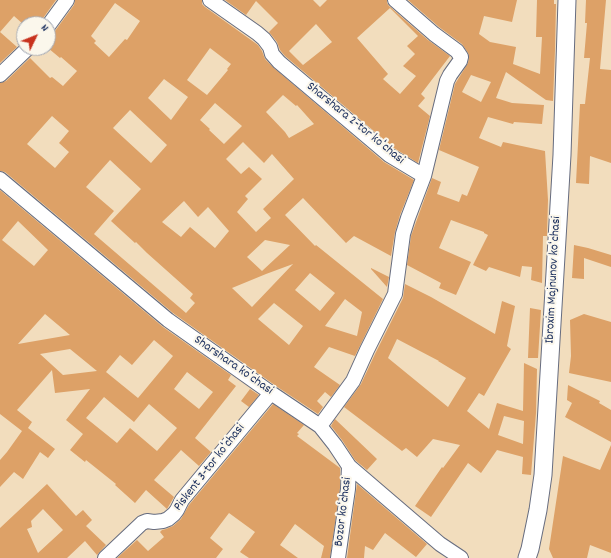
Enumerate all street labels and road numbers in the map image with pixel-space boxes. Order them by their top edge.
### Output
street label: Sharshara 2-tor koʻchasi [303,80,407,168]
street label: Ibroxim Majnunov koʻchasi [543,216,565,344]
street label: Sharshara koʻchasi [190,333,276,399]
street label: Piskent 3-tor koʻchasi [171,421,249,515]
street label: Bozor koʻchasi [332,477,356,547]

